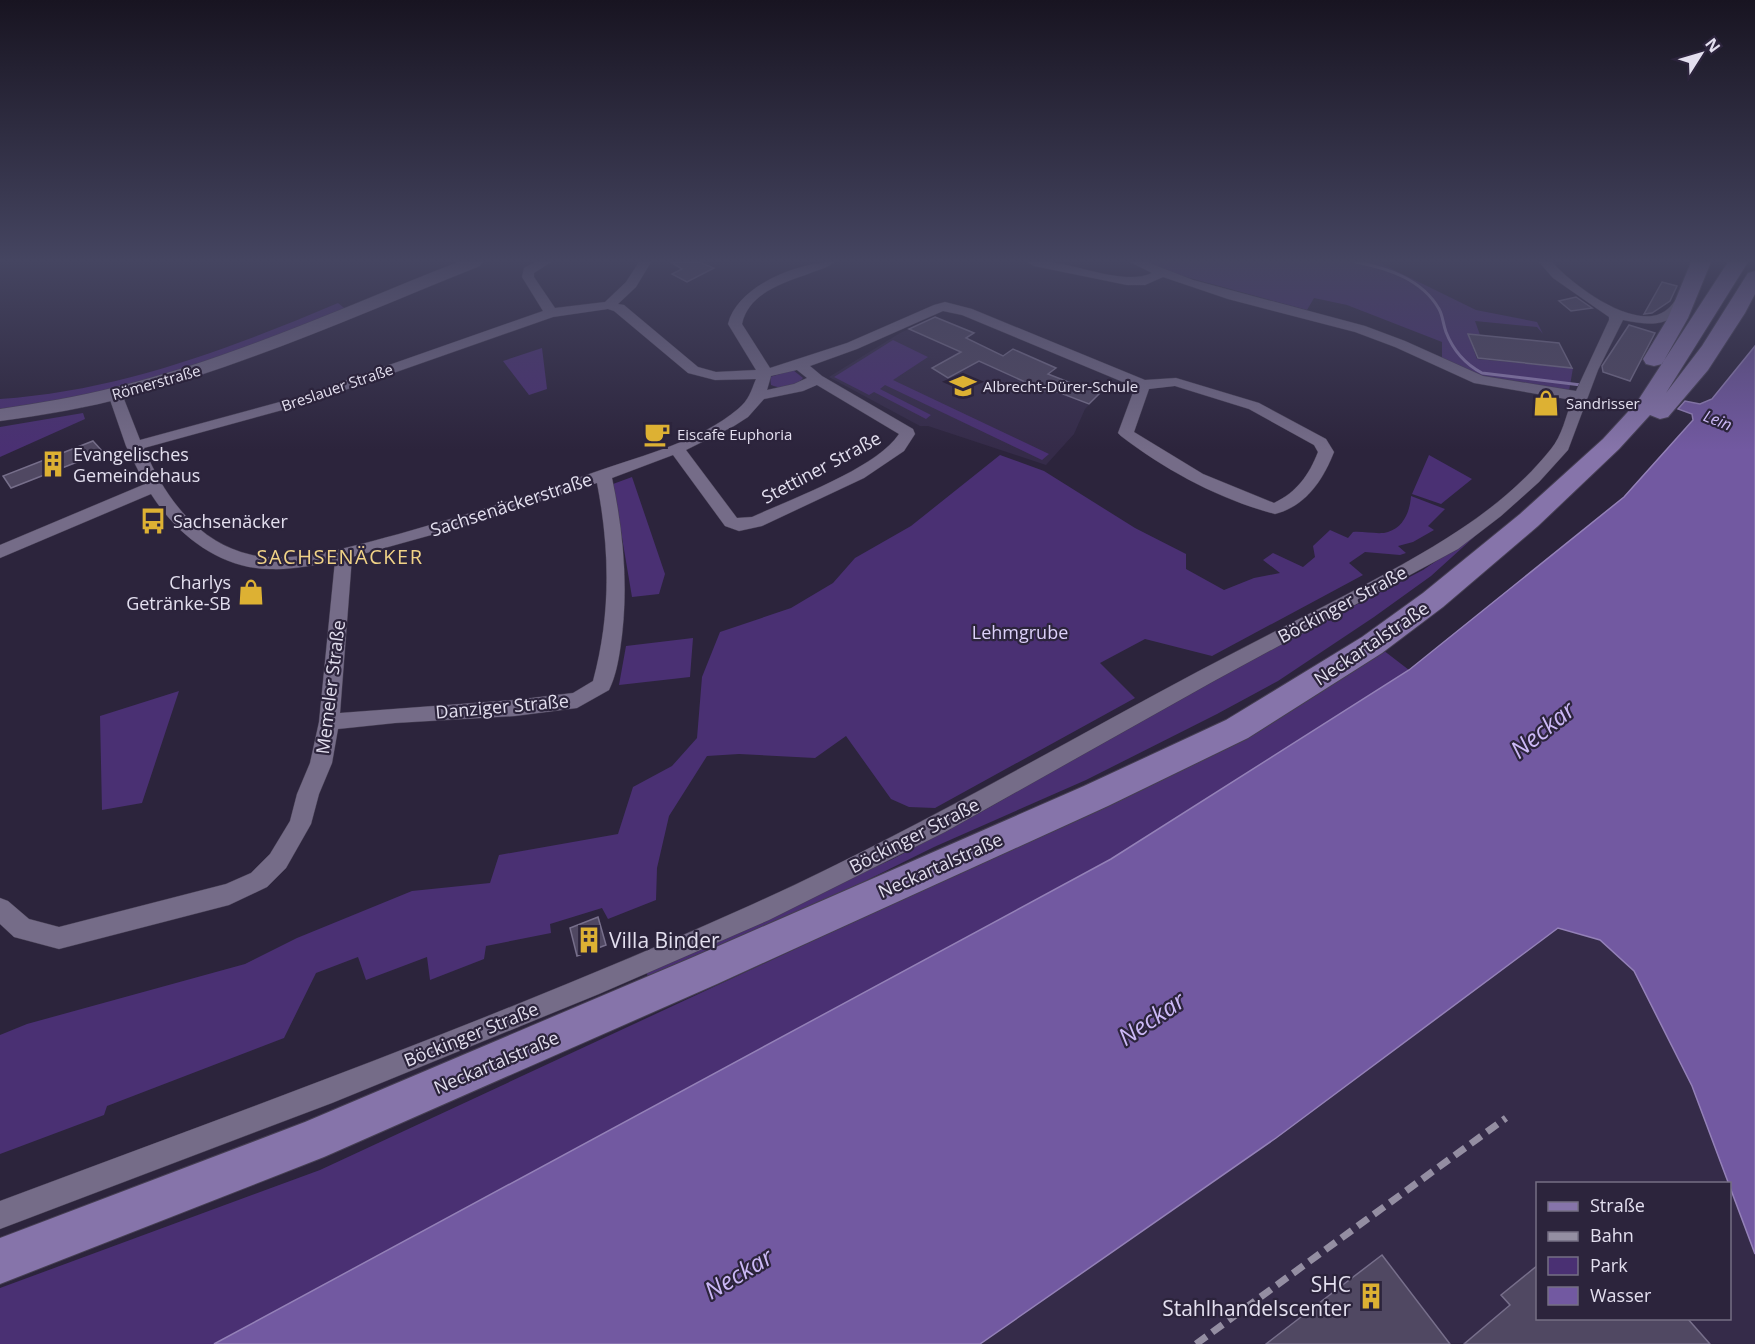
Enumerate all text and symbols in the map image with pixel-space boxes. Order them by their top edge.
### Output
north arrow [1671,24,1731,84]
text: N [1700,33,1726,57]
street label: Breslauer Straße [278,359,396,415]
street label: Römerstraße [109,360,203,404]
school or university icon: Albrecht-Dürer-Schule [948,371,978,401]
place label: Albrecht-Dürer-Schule [983,376,1138,396]
shop icon: Sandrisser [1531,388,1561,418]
place label: Sandrisser [1566,393,1640,413]
water label: Lein [1700,404,1736,436]
cafe icon: Eiscafe Euphoria [642,419,672,449]
place label: Eiscafe Euphoria [677,424,792,444]
street label: Stettiner Straße [757,425,885,509]
place label: Evangelisches Gemeindehaus [73,442,200,487]
building icon: Evangelisches Gemeindehaus [38,449,68,479]
street label: Sachsenäckerstraße [427,467,595,541]
bus stop icon: Sachsenäcker [138,506,168,536]
place label: Sachsenäcker [173,509,288,533]
district label: SACHSENÄCKER [256,543,424,570]
street label: Böckinger Straße [1273,560,1411,648]
place label: Charlys Getränke-SB [126,570,231,615]
shop icon: Charlys Getränke-SB [236,577,266,607]
street label: Neckartalstraße [1309,596,1433,690]
street label: Memeler Straße [310,619,350,755]
park label: Lehmgrube [972,620,1068,644]
street label: Danziger Straße [434,688,570,724]
water label: Neckar [1503,692,1583,765]
street label: Böckinger Straße [845,792,983,878]
street label: Neckartalstraße [874,827,1006,903]
building icon: Villa Binder [574,925,604,955]
place label: Villa Binder [609,926,720,954]
water label: Neckar [1111,983,1192,1053]
street label: Böckinger Straße [400,996,542,1072]
street label: Neckartalstraße [430,1025,562,1099]
legend [1536,1182,1731,1320]
text: Straße [1590,1193,1645,1217]
text: Bahn [1590,1223,1634,1247]
water label: Neckar [698,1239,780,1306]
text: Park [1590,1253,1628,1277]
place label: SHC Stahlhandelscenter [1162,1270,1351,1322]
building icon: SHC Stahlhandelscenter [1356,1281,1386,1311]
text: Wasser [1590,1283,1652,1307]

